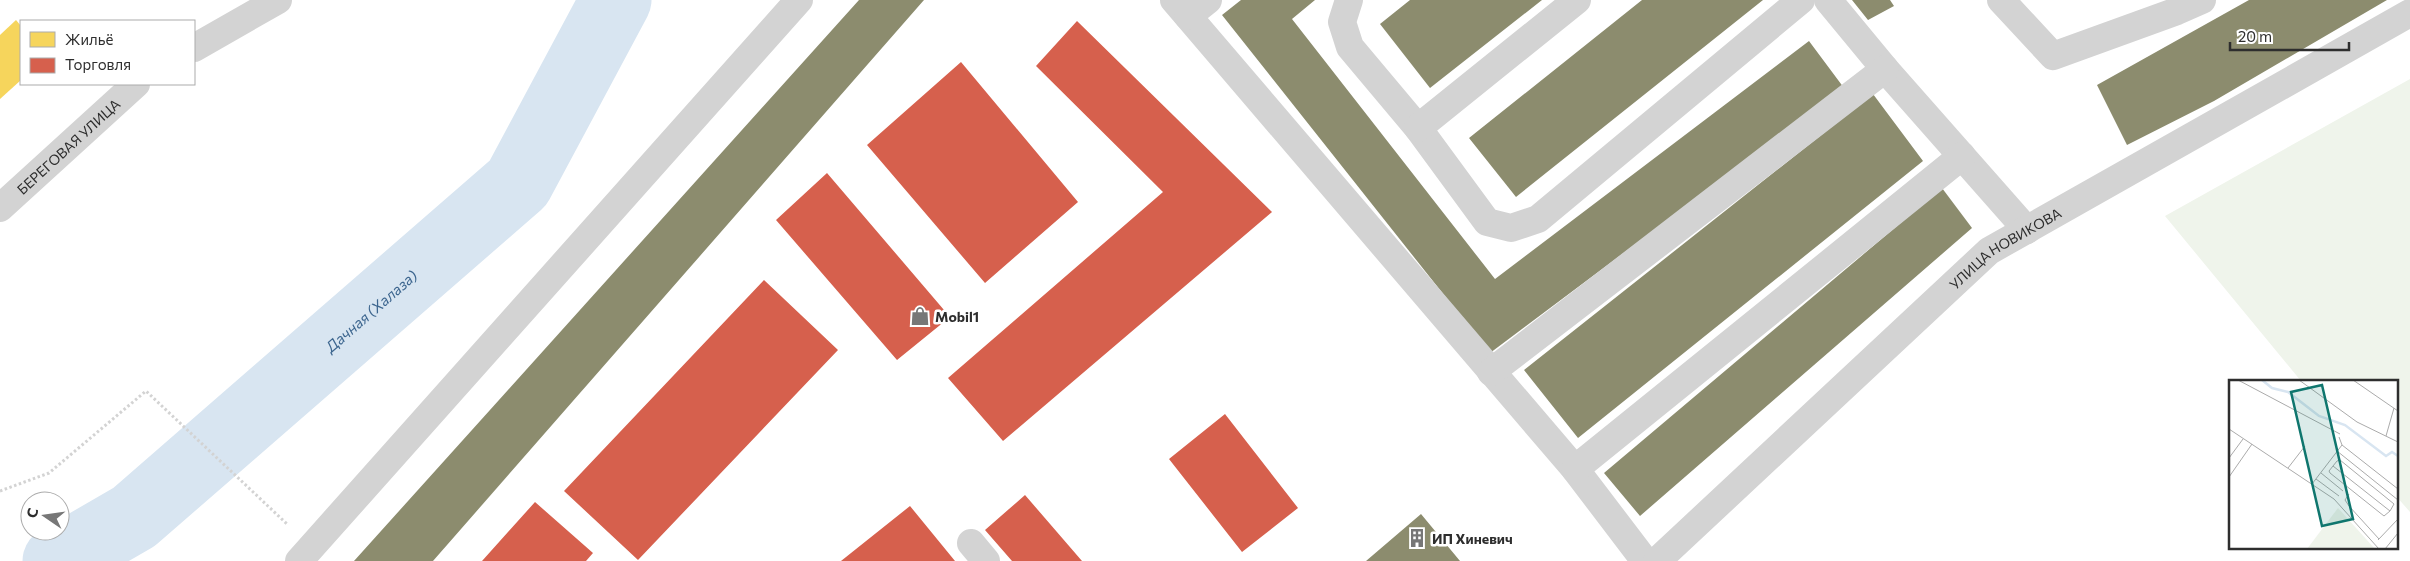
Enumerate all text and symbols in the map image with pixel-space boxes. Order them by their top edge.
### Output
legend [20,20,195,85]
scale bar [2230,20,2349,52]
text: 20 m [2238,27,2272,45]
text: Жильё [65,30,113,48]
text: Торговля [65,55,131,73]
street label: БЕРЕГОВАЯ УЛИЦА [13,95,123,197]
street label: УЛИЦА НОВИКОВА [1945,203,2064,293]
water label: Дачная (Халаза) [320,266,421,357]
shop icon: Mobil1 [909,305,931,327]
place label: Mobil1 [935,308,979,325]
inset map [2229,380,2398,548]
north arrow [20,491,70,541]
text: С [22,506,41,520]
building icon: ИП Хиневич [1406,527,1428,549]
place label: ИП Хиневич [1432,530,1513,547]

